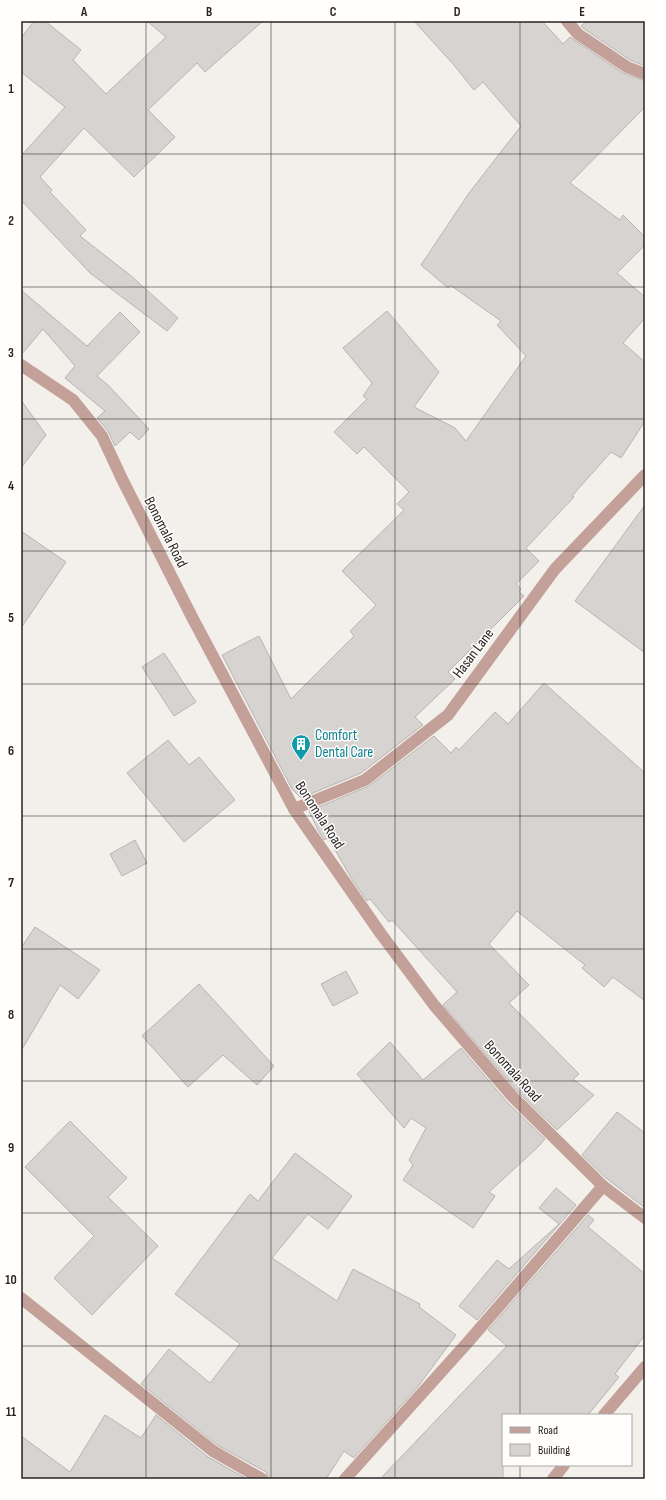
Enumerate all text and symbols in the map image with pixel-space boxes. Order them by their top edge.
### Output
text: A [80,4,88,20]
text: B [206,4,212,20]
text: C [330,4,337,20]
text: D [454,4,461,20]
text: E [579,4,585,20]
text: 1 [8,81,14,97]
text: 2 [8,213,14,229]
text: 3 [8,345,14,361]
text: 4 [8,478,14,494]
street label: Bonomala Road [140,494,191,571]
text: 5 [8,610,14,626]
street label: Hasan Lane [449,625,498,682]
place label: Comfort Dental Care [315,726,373,762]
building icon: Comfort Dental Care [290,733,312,761]
text: 6 [8,743,14,759]
street label: Bonomala Road [291,778,348,853]
text: 7 [8,875,14,891]
text: 8 [8,1007,14,1023]
street label: Bonomala Road [480,1036,545,1106]
text: 9 [8,1140,14,1156]
text: 10 [5,1272,17,1288]
text: 11 [6,1404,16,1420]
legend [502,1414,632,1466]
text: Road [538,1423,558,1438]
text: Building [538,1443,570,1458]

